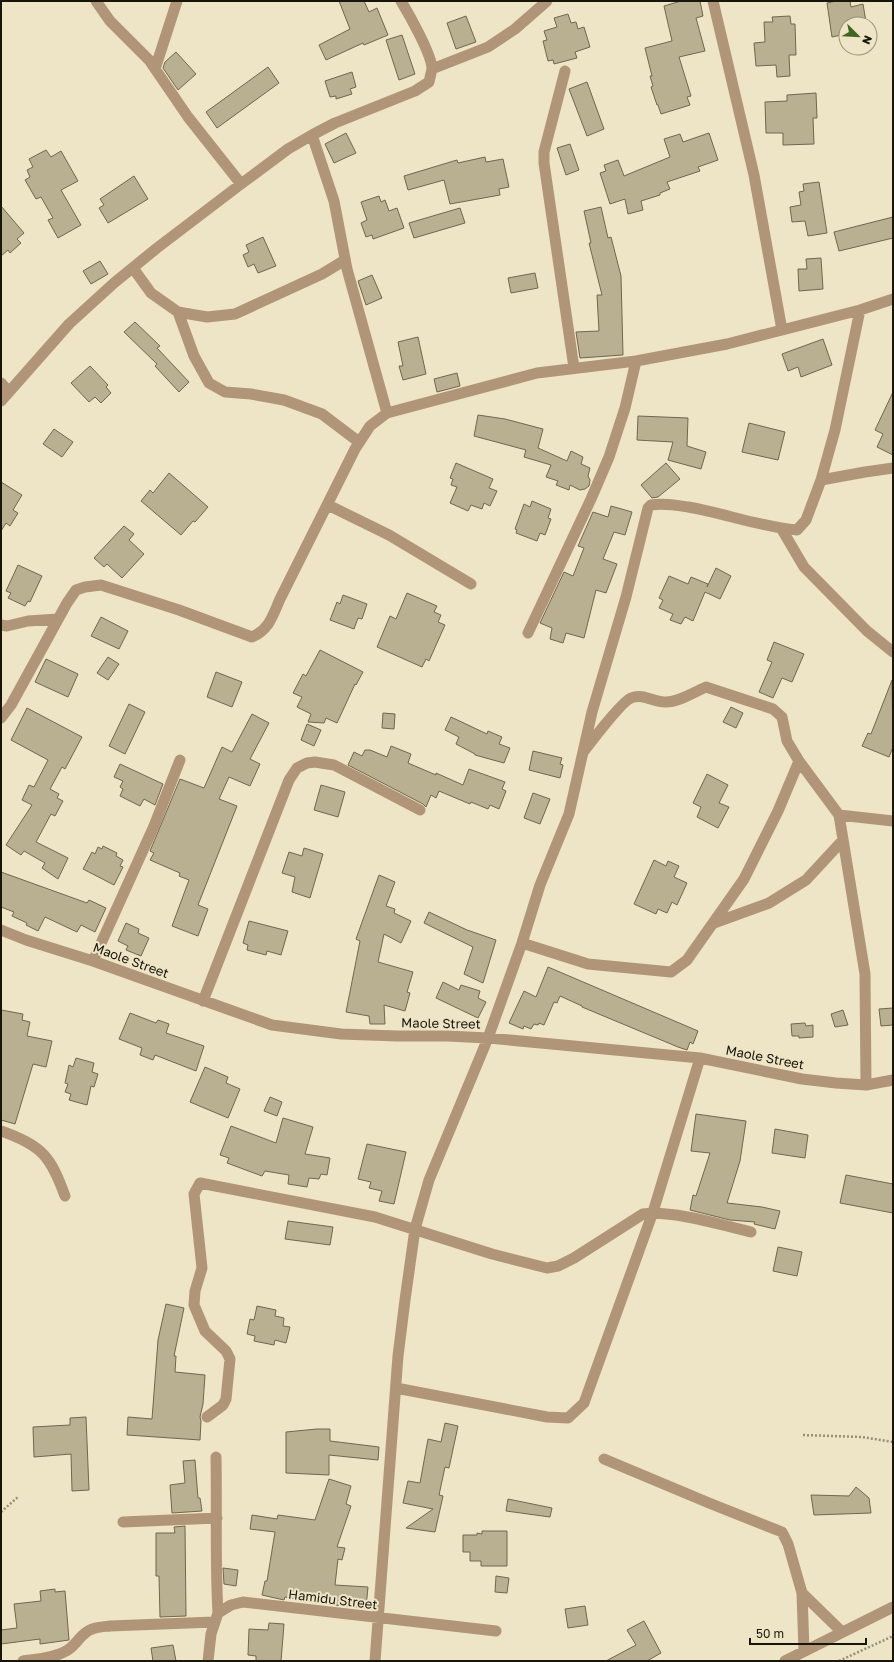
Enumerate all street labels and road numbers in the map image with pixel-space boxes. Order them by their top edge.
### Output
street label: Maole Street [91,939,171,981]
street label: Maole Street [401,1014,481,1032]
street label: Maole Street [724,1042,806,1072]
street label: Hamidu Street [287,1586,379,1612]

